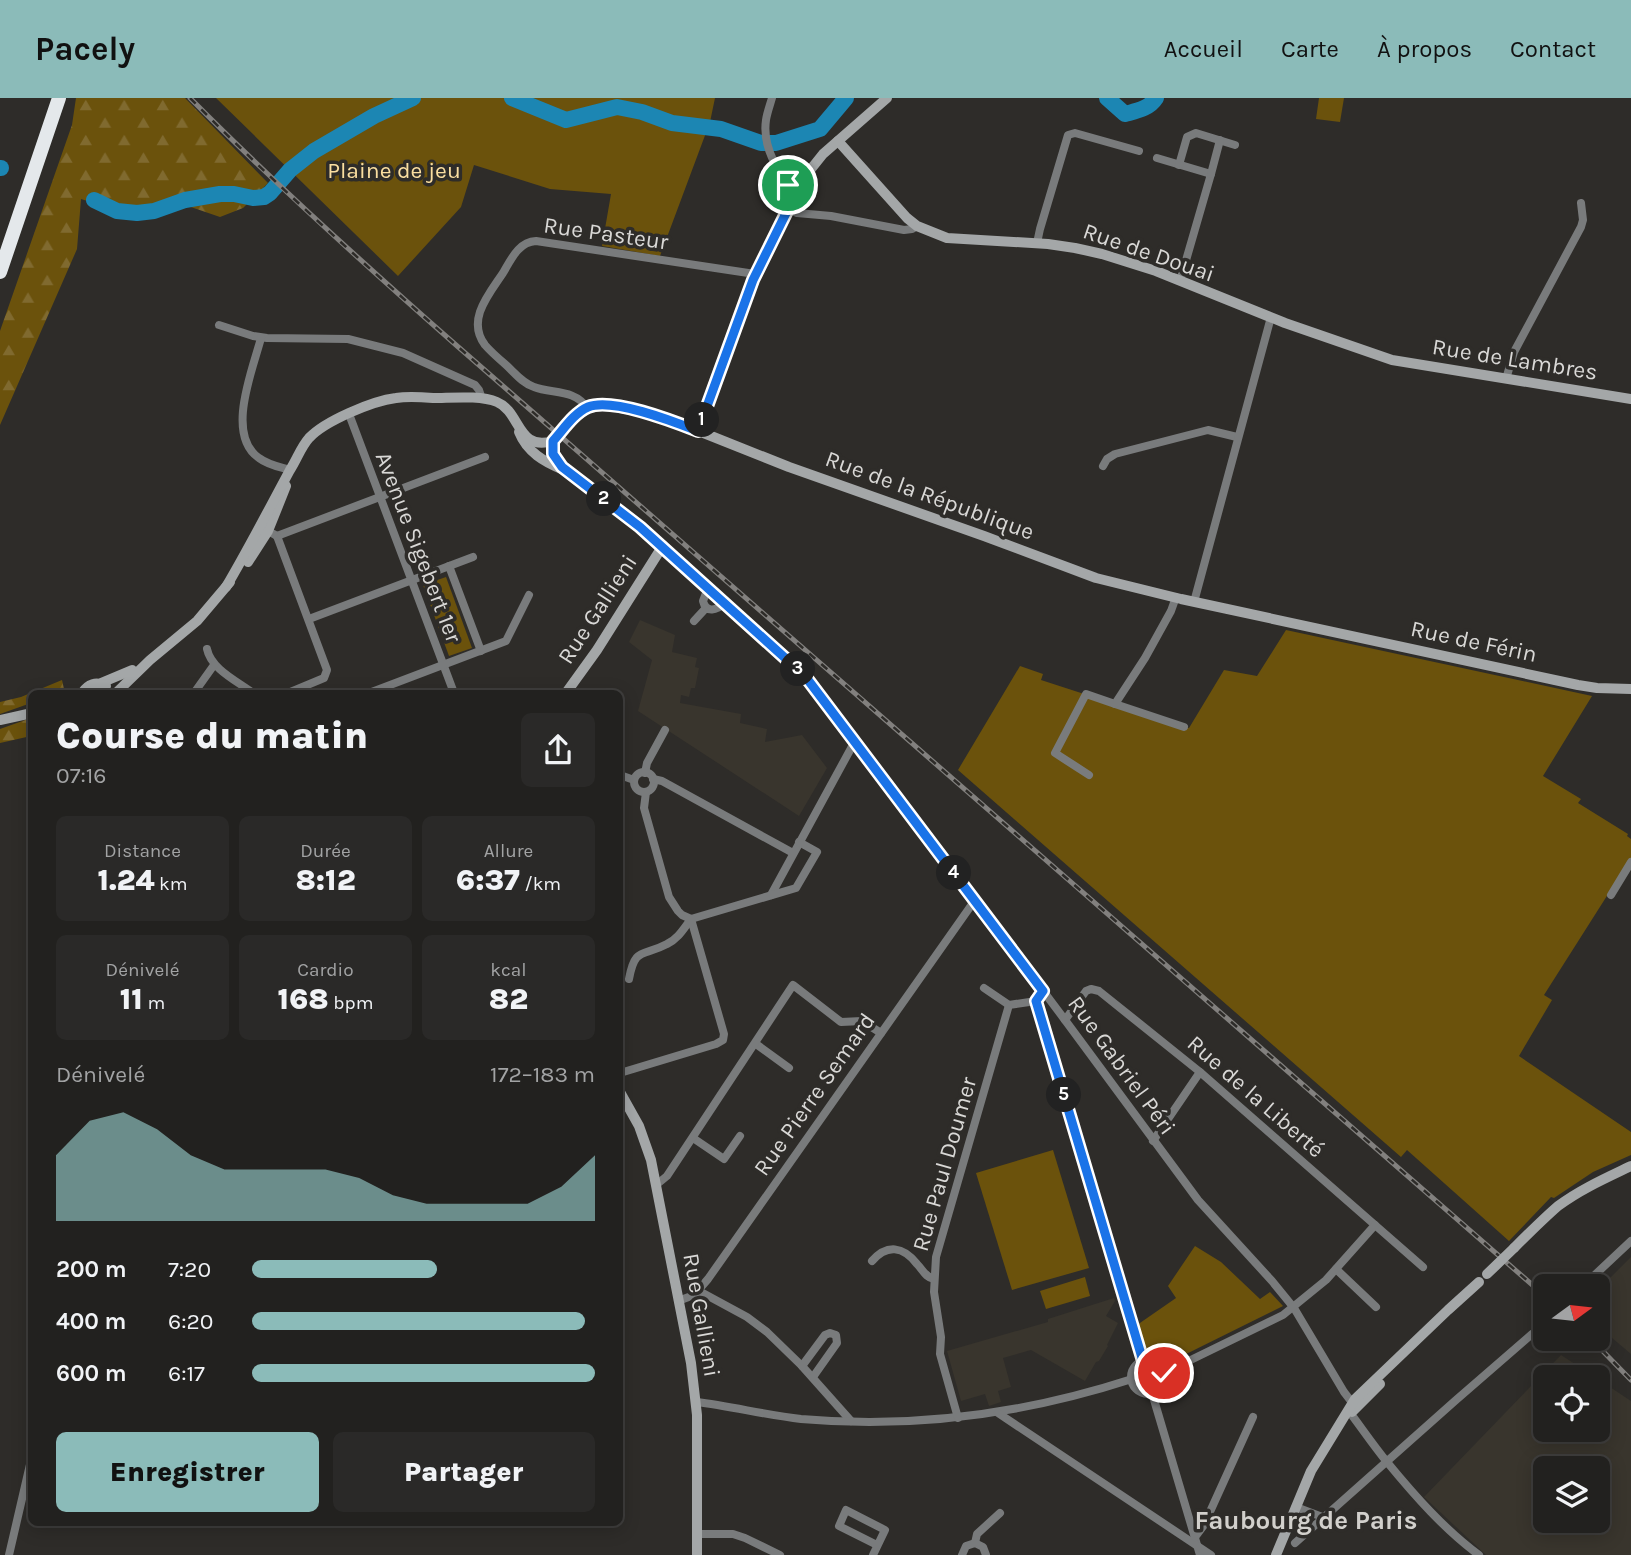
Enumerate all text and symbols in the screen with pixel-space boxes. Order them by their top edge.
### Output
text: Pacely [35,30,135,68]
text: Accueil [1164,35,1243,63]
text: Carte [1281,35,1339,63]
text: À propos [1377,35,1472,63]
text: Contact [1510,35,1596,63]
pin [758,155,818,215]
park label: Plaine de jeu [327,157,461,184]
icon: arrive [769,166,807,204]
street label: Rue Pasteur [542,211,671,256]
street label: Rue de Douai [1079,217,1218,288]
street label: Rue de Lambres [1430,333,1599,386]
pin: 1 [684,402,720,438]
text: 1 [698,408,705,430]
street label: Rue de la République [822,445,1038,546]
street label: Avenue Sigebert 1er [370,448,468,647]
pin: 2 [586,482,622,516]
text: 2 [598,487,609,509]
street label: Rue Gallieni [552,549,643,669]
street label: Rue de Férin [1408,615,1540,668]
pin: 3 [780,652,816,686]
text: 3 [792,657,803,679]
text: Course du matin [56,713,368,758]
button: share [521,713,595,787]
text: 07:16 [56,762,107,789]
text: Distance [104,840,181,862]
text: Durée [300,840,351,862]
text: Allure [484,840,533,862]
pin: 4 [936,856,972,890]
text: 4 [948,861,959,883]
text: 1.24 [97,862,155,898]
text: 8:12 [295,862,356,898]
text: 6:37 [456,862,520,898]
text: km [155,873,188,895]
text: /km [520,873,561,895]
text: Dénivelé [106,959,179,981]
text: Cardio [297,959,354,981]
text: kcal [490,959,527,981]
text: 11 [120,981,143,1017]
text: 168 [278,981,329,1017]
text: 82 [489,981,528,1017]
street label: Rue Gabriel Péri [1062,991,1181,1140]
text: m [143,992,165,1014]
text: bpm [329,992,373,1014]
street label: Rue Pierre Semard [748,1008,881,1181]
street label: Rue de la Liberté [1182,1030,1330,1163]
text: Dénivelé [56,1061,145,1088]
text: 172–183 m [490,1061,595,1088]
street label: Rue Paul Doumer [907,1073,982,1254]
pin: 5 [1046,1077,1082,1112]
text: 5 [1058,1083,1069,1105]
street label: Rue Gallieni [677,1251,726,1379]
text: 200 m [56,1256,127,1283]
text: 7:20 [168,1256,211,1283]
north arrow [1533,1274,1610,1351]
map controls [1533,1274,1610,1533]
text: 400 m [56,1308,126,1335]
text: 6:20 [168,1308,213,1335]
pin [1134,1343,1194,1403]
icon: check [1145,1354,1183,1392]
text: 600 m [56,1360,127,1387]
text: 6:17 [168,1360,205,1387]
button: locate [1533,1365,1610,1442]
button: Enregistrer [56,1432,319,1512]
button: Partager [333,1432,595,1512]
button: layers [1533,1456,1610,1533]
district label: Faubourg de Paris [1195,1505,1417,1536]

